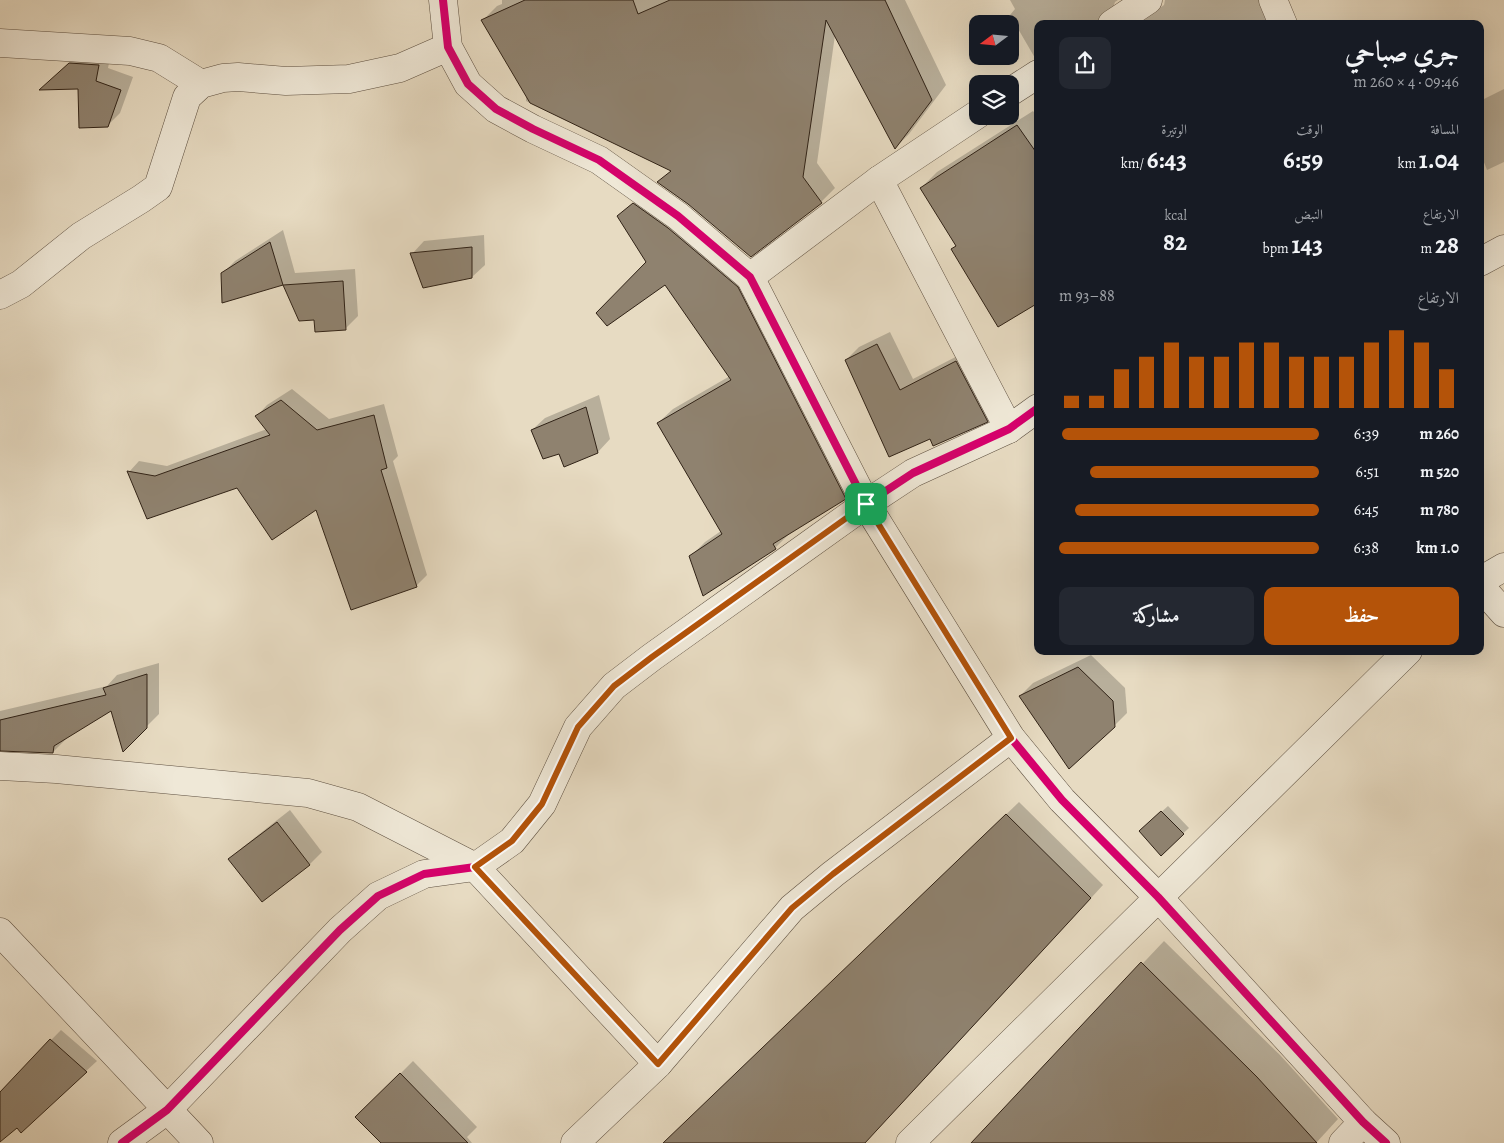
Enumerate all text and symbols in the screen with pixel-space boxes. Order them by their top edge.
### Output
north arrow [969,15,1019,65]
map controls [969,15,1019,125]
text: جري صباحي [1345,33,1459,71]
button: share [1059,37,1111,89]
text: 09:46 · 4 × 260 m [1354,71,1459,93]
button: layers [969,75,1019,125]
text: الوتيرة [1161,120,1187,139]
text: الوقت [1296,120,1323,139]
text: المسافة [1430,120,1459,139]
text: 6:43 [1147,143,1187,177]
text: 6:59 [1283,143,1323,177]
text: 1.04 [1419,143,1459,177]
text: /km [1121,154,1147,173]
text: km [1397,154,1419,173]
text: النبض [1294,205,1323,224]
text: الارتفاع [1423,205,1459,224]
text: kcal [1165,206,1187,225]
text: 82 [1163,225,1187,259]
text: 143 [1292,228,1323,262]
text: 28 [1435,228,1459,262]
text: bpm [1263,239,1292,258]
text: m [1420,239,1435,258]
text: 88–93 m [1059,285,1115,307]
text: الارتفاع [1417,287,1459,309]
text: 6:39 [1354,423,1379,445]
text: 260 m [1420,423,1459,445]
text: 6:51 [1355,461,1379,483]
text: 520 m [1420,461,1459,483]
pin [845,483,887,525]
icon: arrive [852,490,880,518]
text: 6:45 [1354,499,1379,521]
text: 780 m [1420,499,1459,521]
text: 6:38 [1353,537,1379,559]
text: 1.0 km [1416,537,1459,559]
button: مشاركة [1059,587,1254,645]
button: حفظ [1264,587,1459,645]

